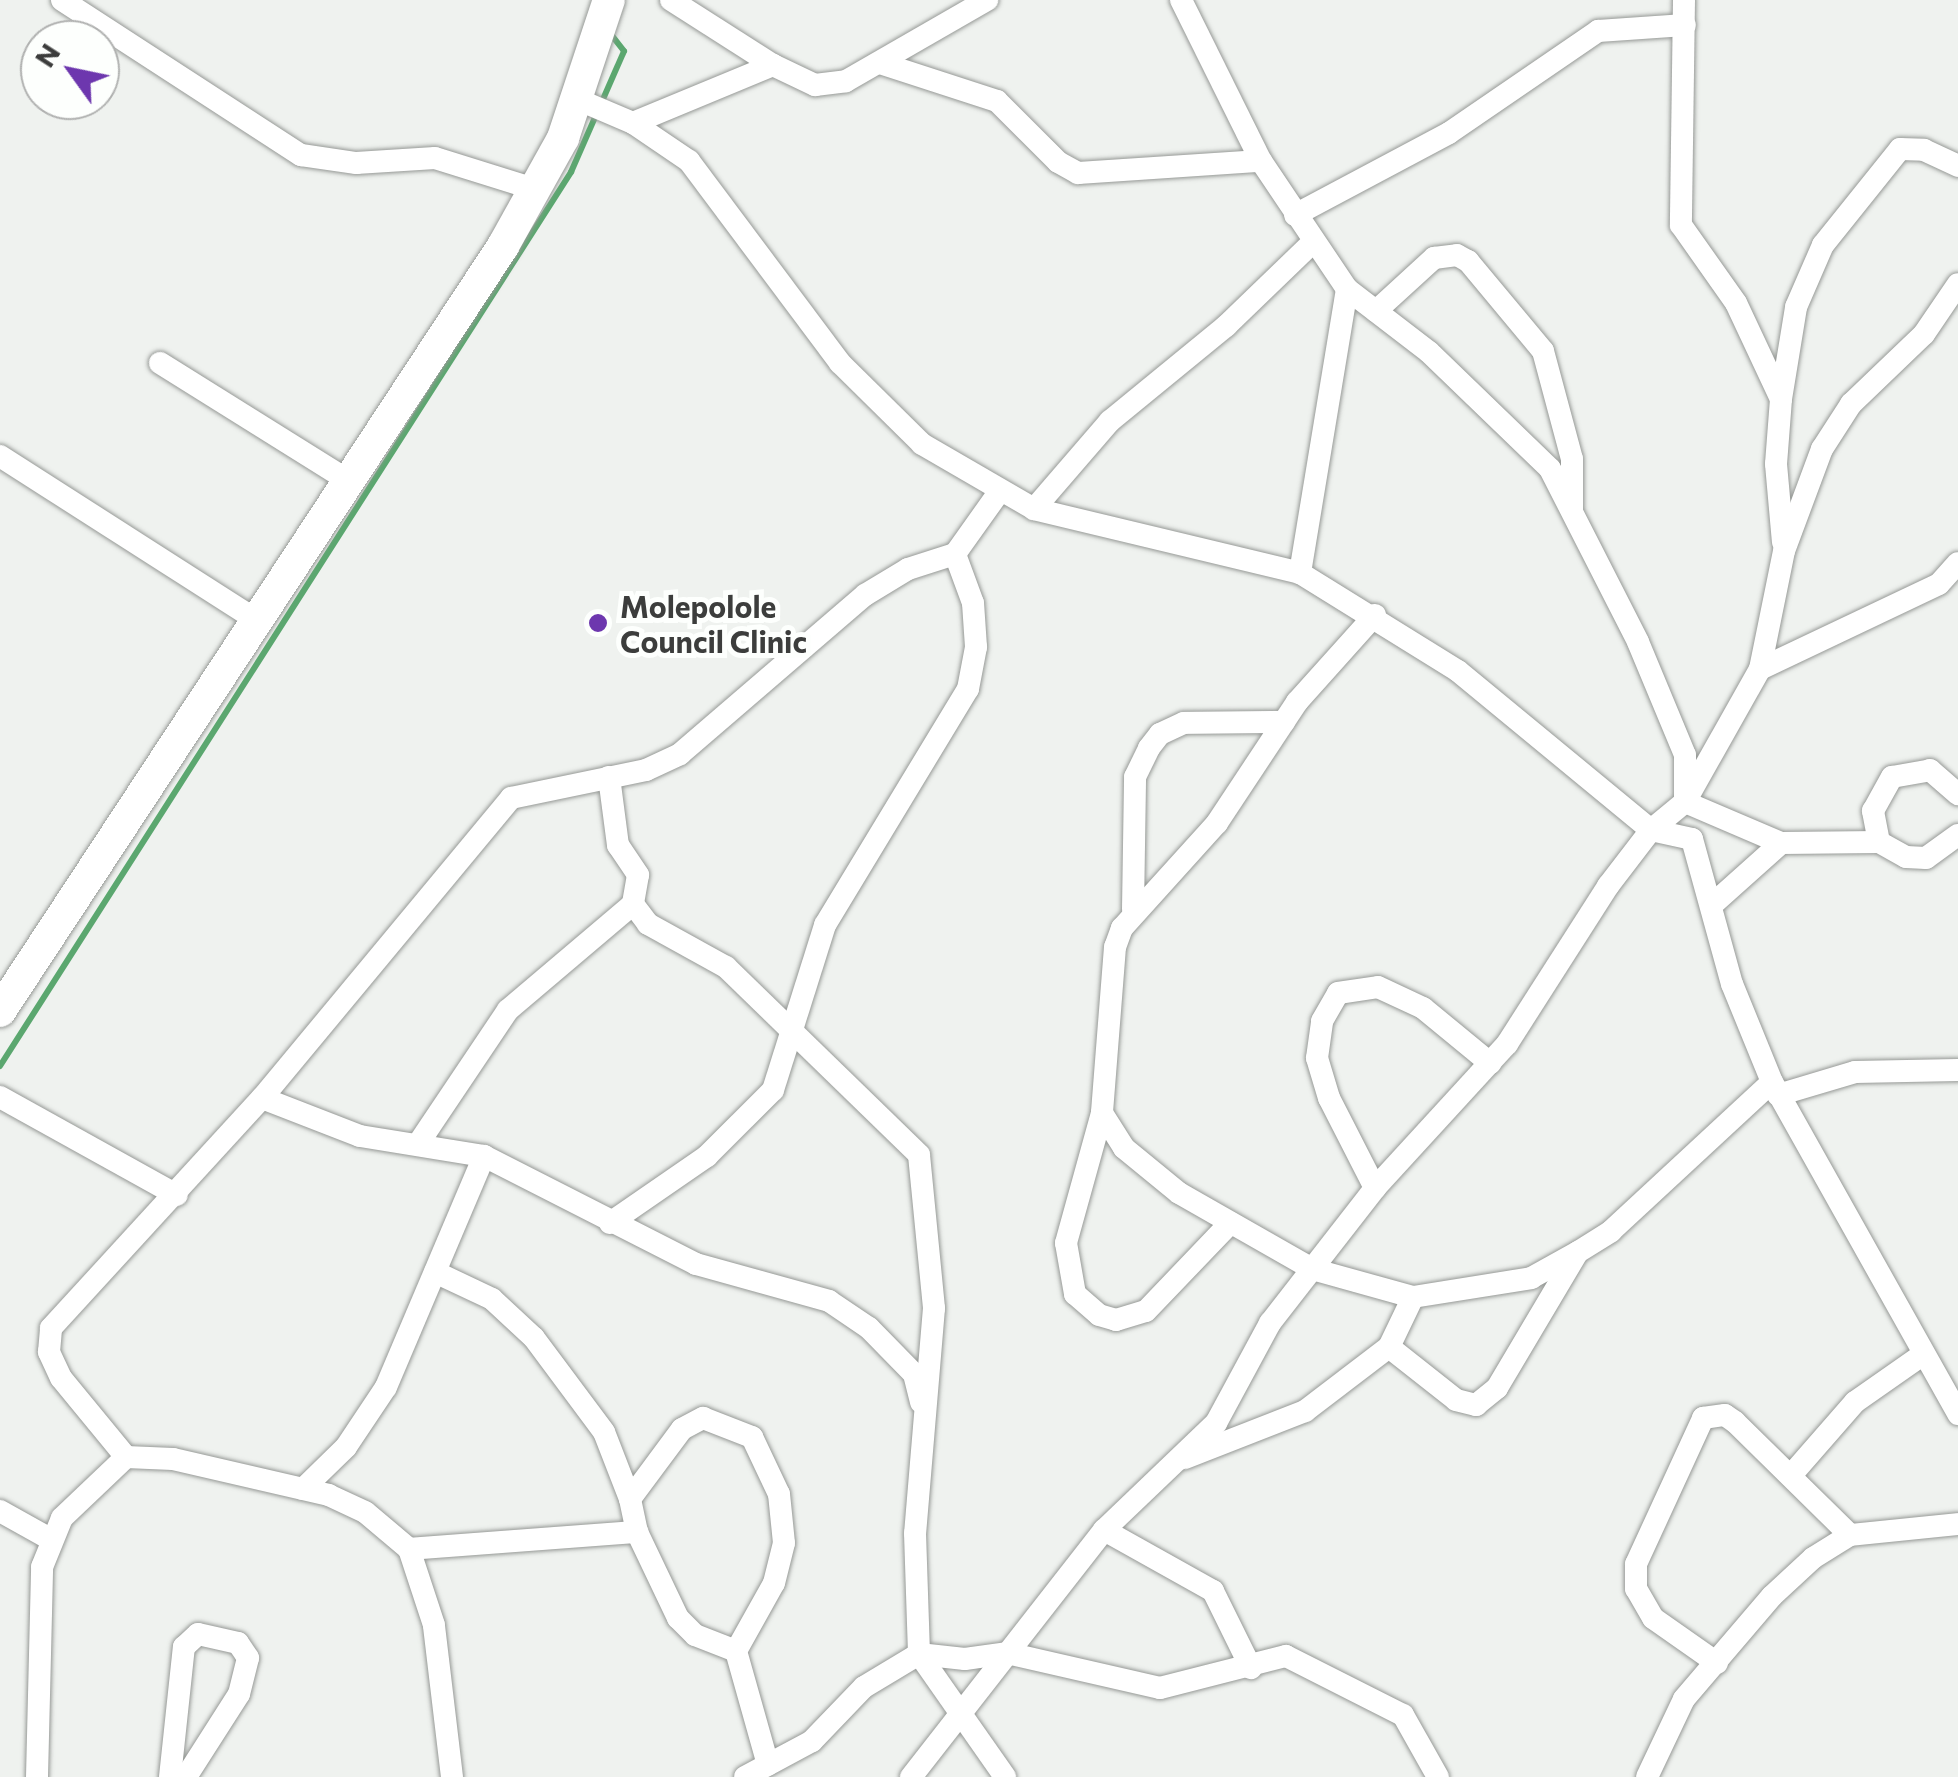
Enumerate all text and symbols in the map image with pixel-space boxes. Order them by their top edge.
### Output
north arrow [20,20,120,120]
text: N [27,37,66,73]
place label: Molepolole Council Clinic [620,588,807,658]
marker: Molepolole Council Clinic [585,610,611,636]

